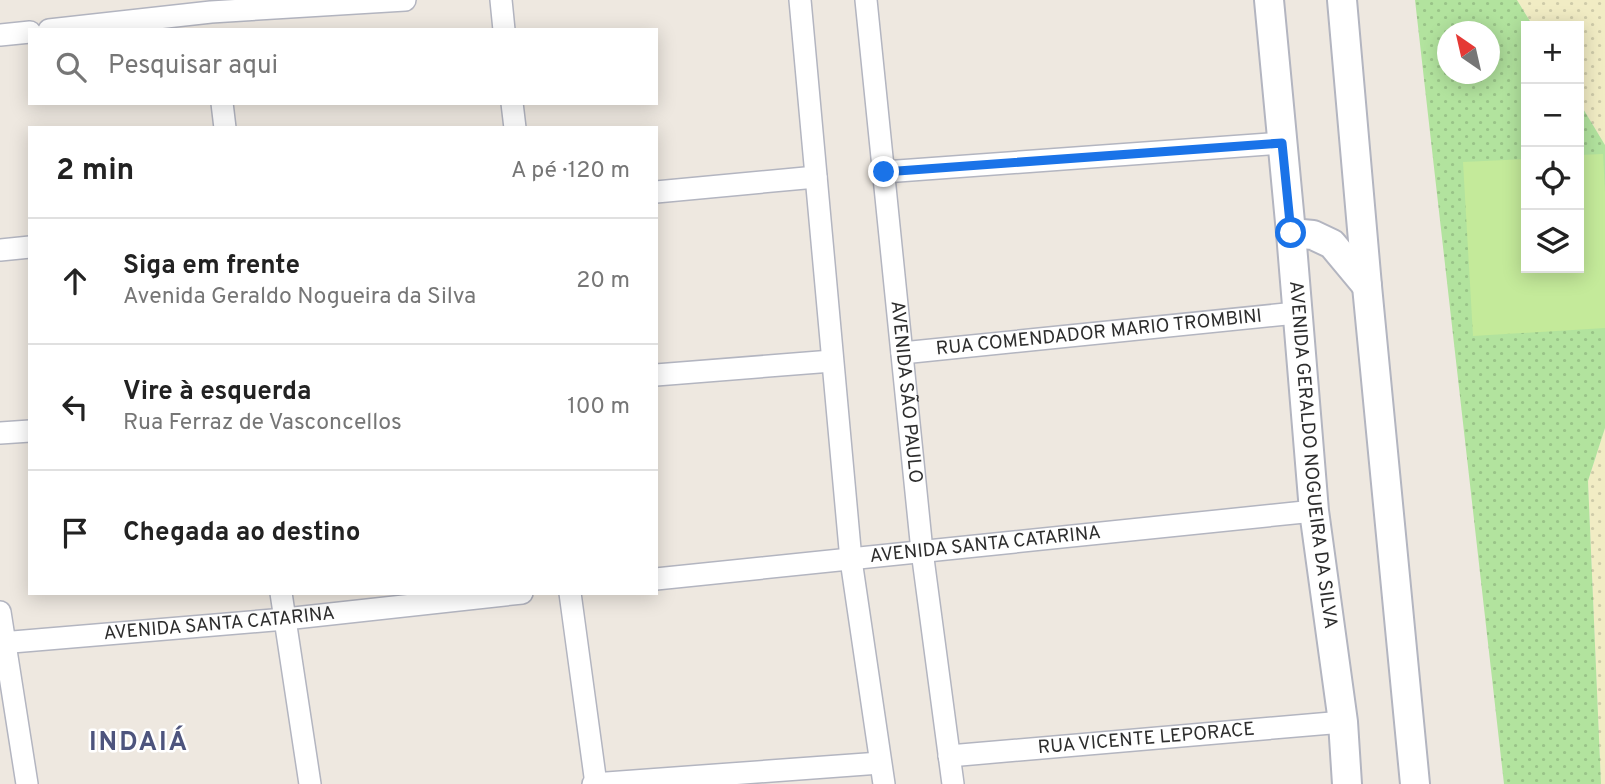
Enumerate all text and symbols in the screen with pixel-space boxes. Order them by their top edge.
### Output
north arrow [1437,21,1500,84]
map controls [1521,21,1584,273]
button: + [1521,21,1584,84]
search box [28,28,658,105]
icon: search [52,48,90,86]
text: Pesquisar aqui [108,50,278,83]
button: − [1521,84,1584,147]
button: locate [1521,147,1584,210]
text: 2 min [56,153,134,190]
route end [868,156,899,187]
text: A pé · 120 m [511,157,630,186]
button: layers [1521,210,1584,273]
route start [1275,217,1306,248]
text: Siga em frente [123,250,300,283]
icon: ahead [56,262,94,300]
text: 20 m [576,267,630,296]
street label: AVENIDA GERALDO NOGUEIRA DA SILVA [1283,280,1342,630]
text: Avenida Geraldo Nogueira da Silva [123,283,476,312]
street label: AVENIDA SÃO PAULO [885,300,927,484]
street label: RUA COMENDADOR MARIO TROMBINI [935,305,1263,361]
text: Vire à esquerda [123,376,311,409]
icon: left [56,388,94,426]
text: 100 m [567,393,630,422]
text: Rua Ferraz de Vasconcellos [123,409,402,438]
icon: arrive [56,514,94,552]
text: Chegada ao destino [123,517,360,550]
street label: AVENIDA SANTA CATARINA [869,521,1102,569]
street label: AVENIDA SANTA CATARINA [103,602,336,646]
street label: RUA VICENTE LEPORACE [1037,718,1256,760]
district label: INDAIÁ [89,725,189,760]

